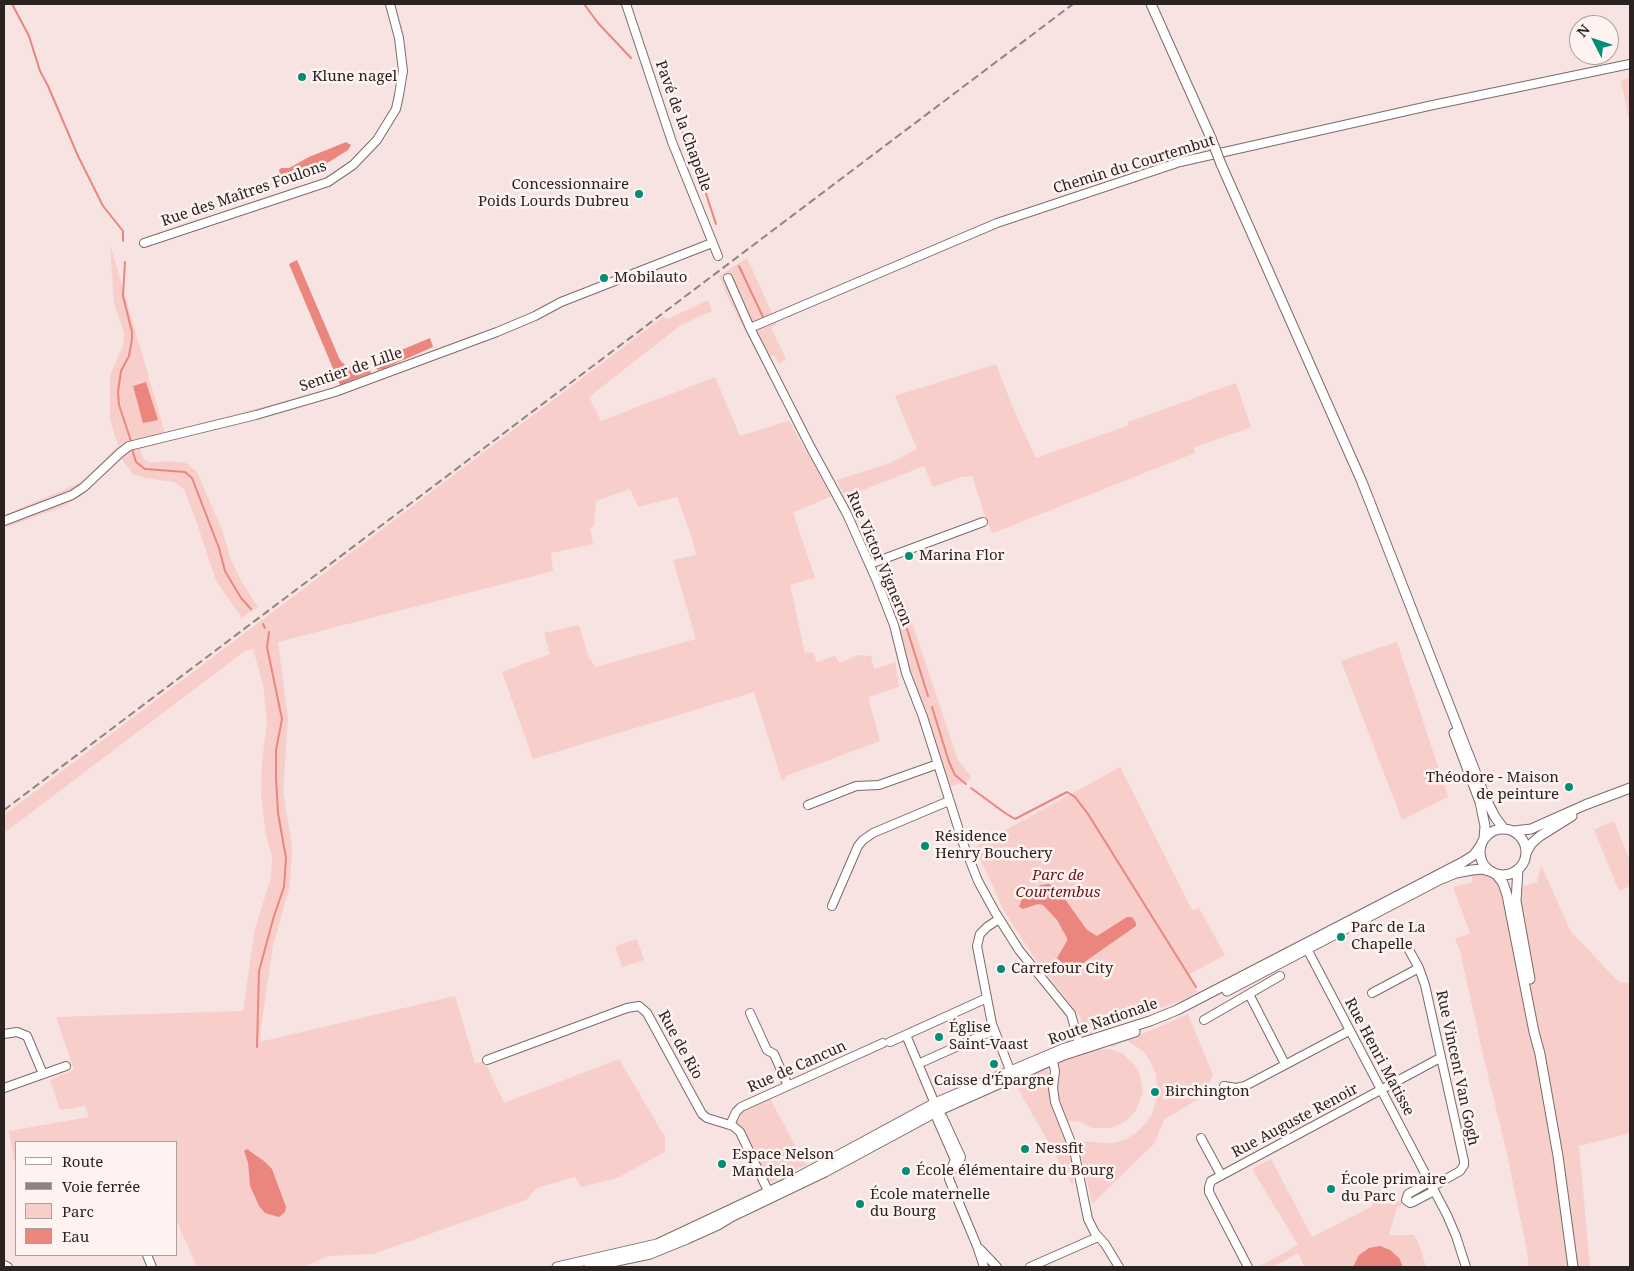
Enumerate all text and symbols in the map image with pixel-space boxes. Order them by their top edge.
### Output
north arrow [1569,15,1619,65]
text: N [1572,20,1594,41]
street label: Pavé de la Chapelle [651,58,715,194]
place label: Klune nagel [312,68,397,86]
marker: Klune nagel [296,71,308,83]
street label: Chemin du Courtembut [1051,132,1217,198]
street label: Rue des Maîtres Foulons [159,157,329,231]
place label: Concessionnaire Poids Lourds Dubreu [478,176,629,211]
marker: Concessionnaire Poids Lourds Dubreu [633,188,645,200]
place label: Mobilauto [614,269,687,287]
marker: Mobilauto [598,272,610,284]
street label: Sentier de Lille [297,344,405,396]
street label: Rue Victor Vigneron [842,489,916,629]
place label: Marina Flor [919,547,1005,565]
marker: Marina Flor [903,550,915,562]
place label: Théodore - Maison de peinture [1426,769,1559,804]
marker: Théodore - Maison de peinture [1563,781,1575,793]
place label: Résidence Henry Bouchery [935,828,1052,863]
marker: Résidence Henry Bouchery [919,840,931,852]
park label: Parc de Courtembus [1016,867,1100,902]
place label: Parc de La Chapelle [1351,919,1426,954]
marker: Parc de La Chapelle [1335,931,1347,943]
place label: Carrefour City [1011,960,1113,978]
marker: Carrefour City [995,963,1007,975]
street label: Rue Vincent Van Gogh [1432,989,1482,1147]
street label: Route Nationale [1046,995,1160,1049]
street label: Rue Henri Matisse [1340,995,1418,1119]
street label: Rue de Rio [654,1008,706,1082]
place label: Église Saint-Vaast [949,1019,1028,1054]
marker: Église Saint-Vaast [933,1031,945,1043]
street label: Rue de Cancun [745,1037,849,1097]
marker: Caisse d'Épargne [988,1058,1000,1070]
place label: Caisse d'Épargne [934,1072,1054,1090]
street label: Rue Auguste Renoir [1229,1080,1361,1162]
place label: Birchington [1165,1083,1250,1101]
marker: Birchington [1149,1086,1161,1098]
place label: Nessfit [1035,1140,1083,1158]
legend [15,1141,178,1256]
marker: Nessfit [1019,1143,1031,1155]
place label: Espace Nelson Mandela [732,1146,834,1181]
text: Route [62,1151,103,1171]
marker: Espace Nelson Mandela [716,1158,728,1170]
place label: École élémentaire du Bourg [916,1162,1114,1180]
marker: École élémentaire du Bourg [900,1165,912,1177]
place label: École primaire du Parc [1341,1171,1447,1206]
text: Voie ferrée [62,1176,140,1196]
marker: École primaire du Parc [1325,1183,1337,1195]
place label: École maternelle du Bourg [870,1186,990,1221]
marker: École maternelle du Bourg [854,1198,866,1210]
text: Parc [62,1201,94,1221]
text: Eau [62,1226,89,1246]

